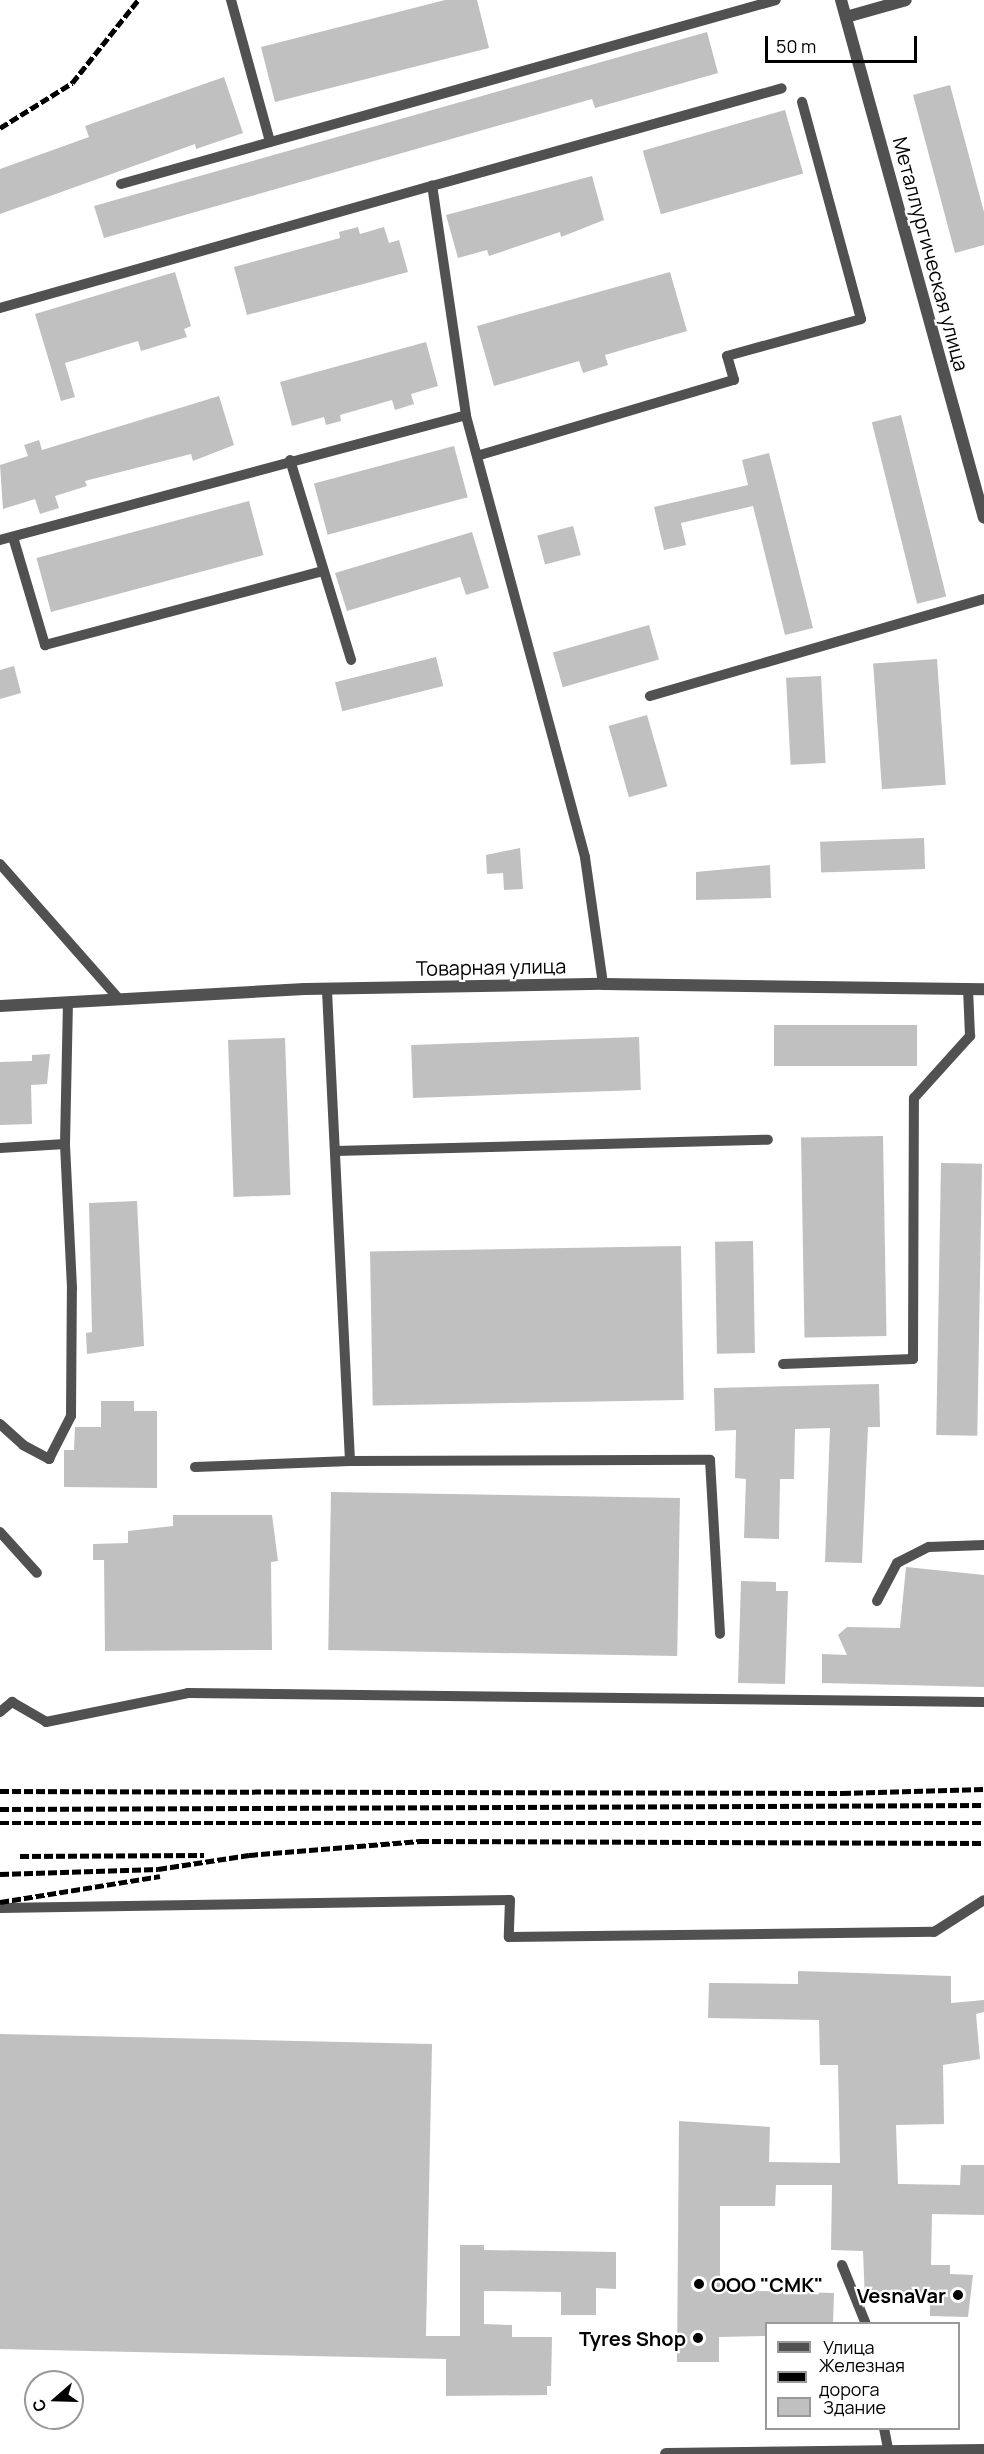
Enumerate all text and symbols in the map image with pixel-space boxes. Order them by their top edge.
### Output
scale bar [768,24,920,62]
text: 50 m [776,34,816,58]
street label: Металлургическая улица [888,134,974,374]
street label: Товарная улица [416,954,566,980]
place label: ООО "СМК" [711,2272,823,2296]
marker: ООО "СМК" [692,2277,706,2291]
place label: VesnaVar [857,2283,946,2307]
marker: VesnaVar [951,2288,965,2302]
legend [765,2322,960,2430]
place label: Tyres Shop [579,2326,686,2350]
marker: Tyres Shop [691,2331,705,2345]
text: Улица [823,2335,875,2359]
text: Железная дорога [819,2353,905,2401]
north arrow [24,2370,84,2430]
text: Здание [823,2395,886,2419]
text: С [27,2396,51,2415]

